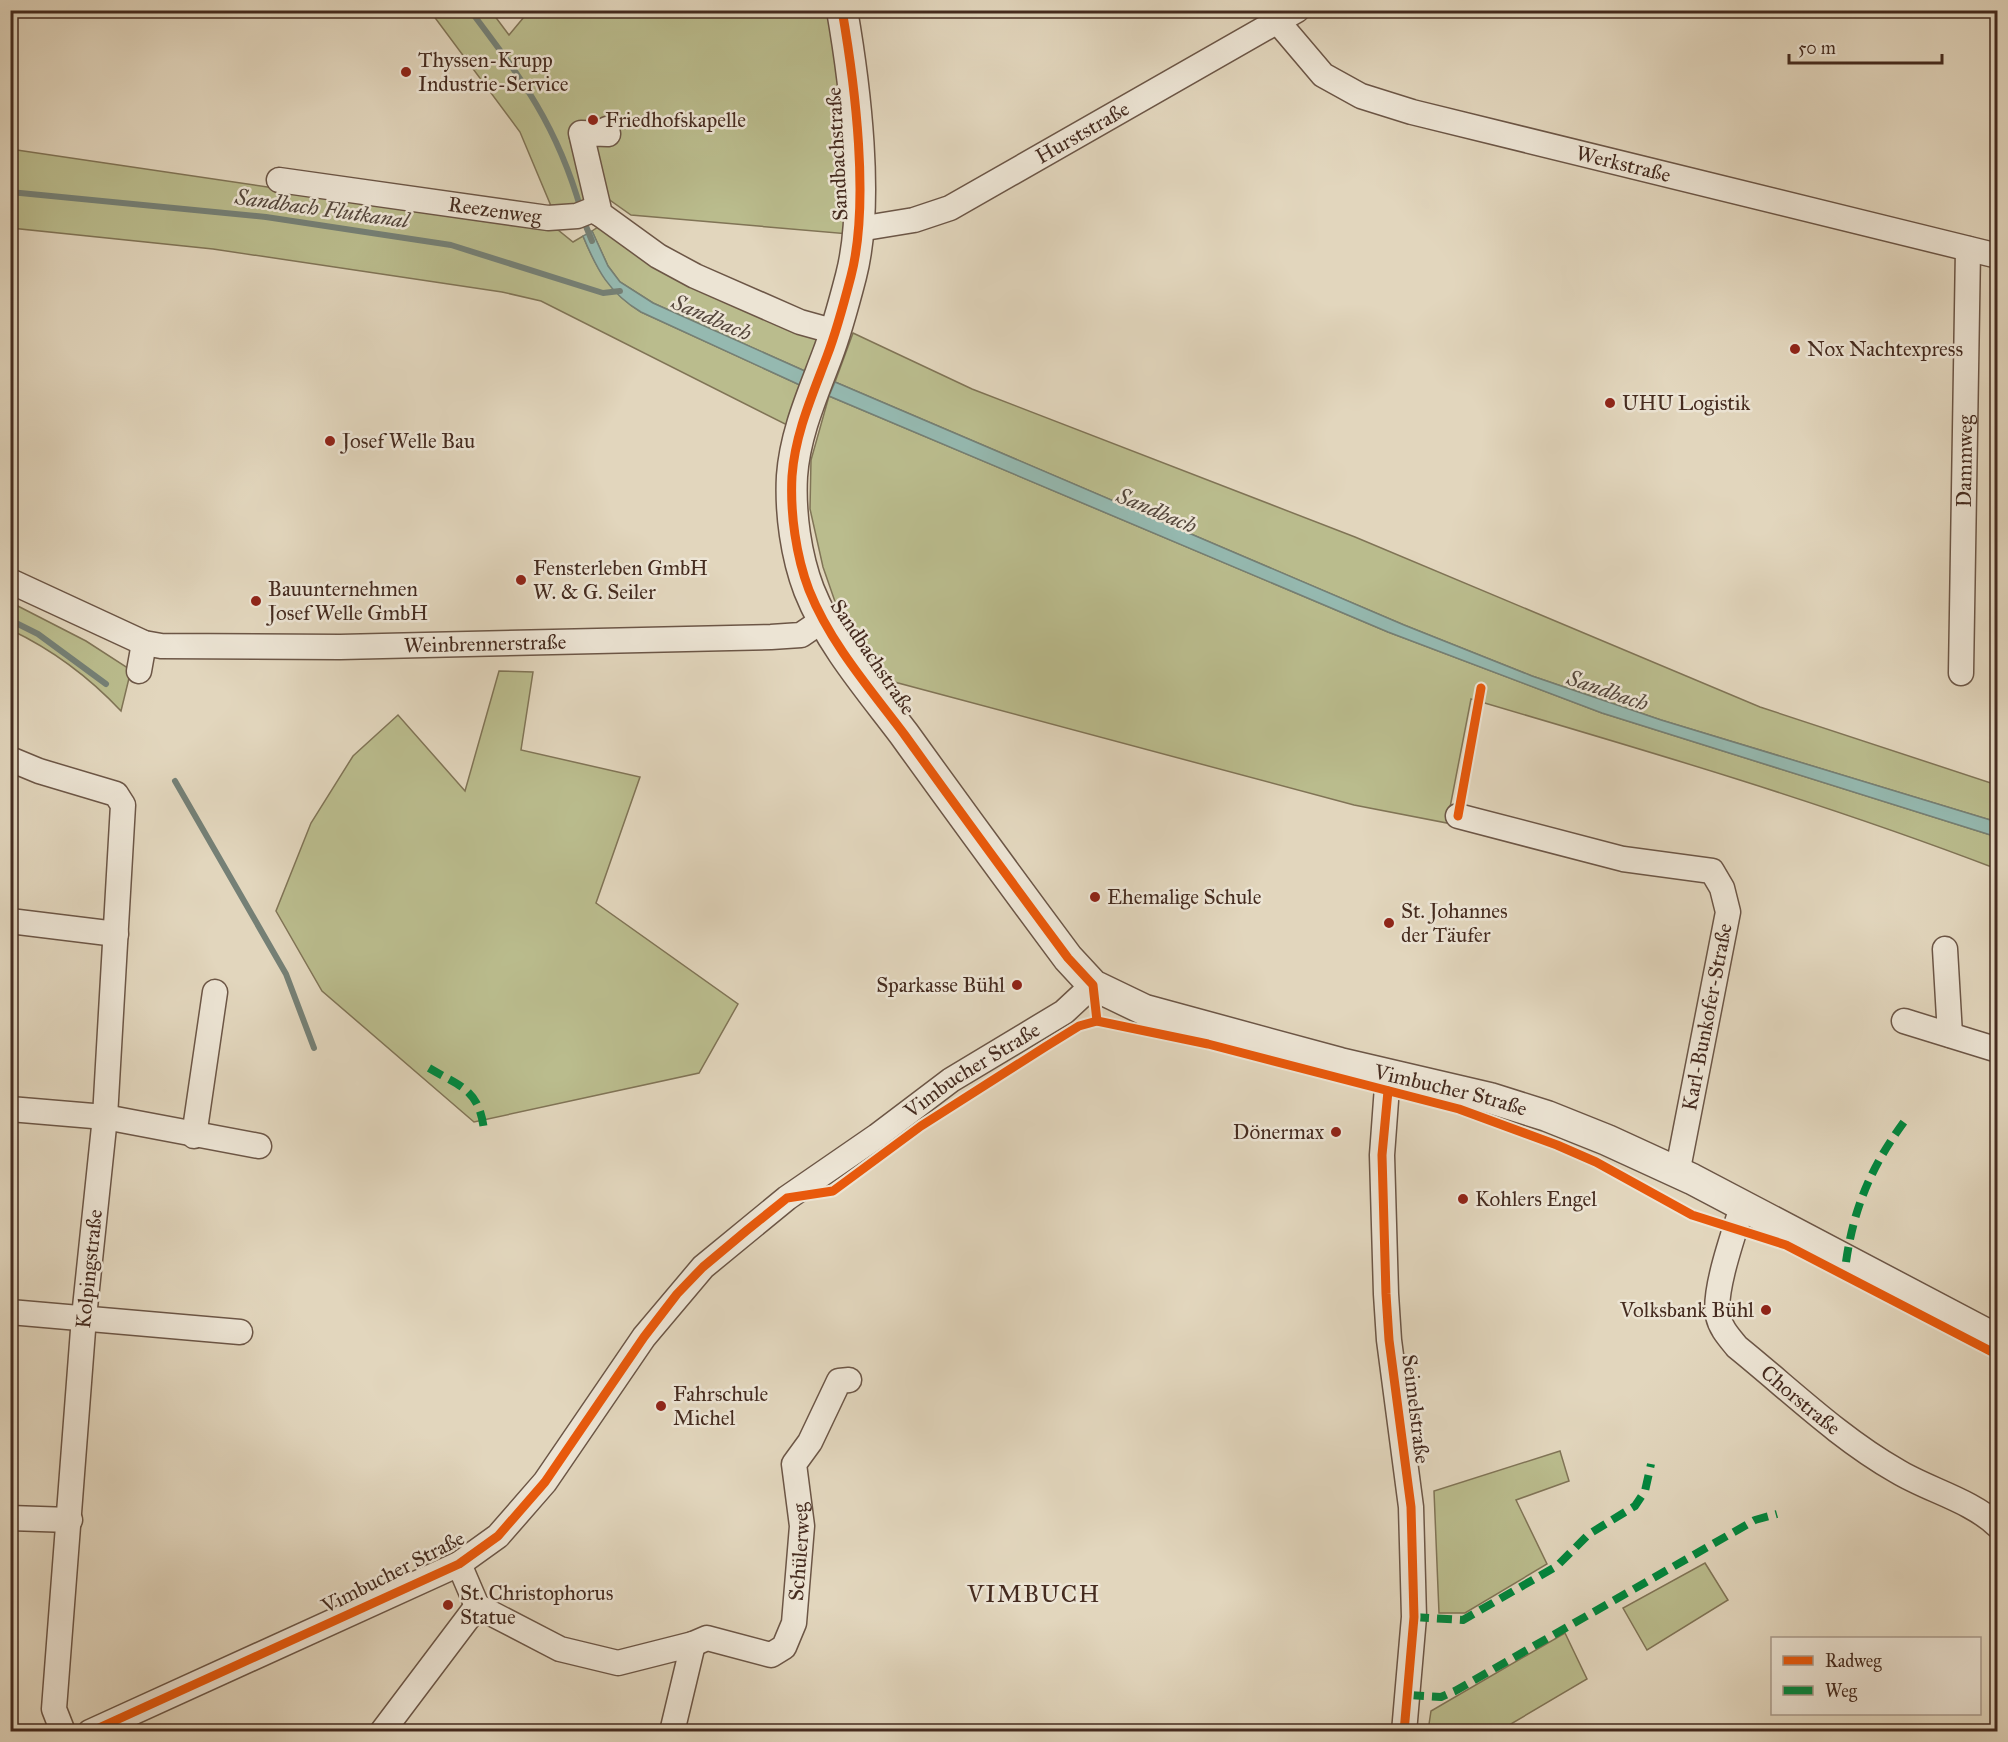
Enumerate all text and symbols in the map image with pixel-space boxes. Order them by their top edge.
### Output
scale bar [1789,27,1942,65]
text: 50 m [1798,37,1836,59]
place label: Thyssen-Krupp Industrie-Service [418,47,569,97]
marker: Thyssen-Krupp Industrie-Service [399,65,413,79]
street label: Sandbachstraße [821,86,853,222]
street label: Hurststraße [1031,95,1134,169]
place label: Friedhofskapelle [605,107,746,133]
marker: Friedhofskapelle [586,113,600,127]
street label: Werkstraße [1573,140,1674,188]
water label: Sandbach Flutkanal [232,183,413,234]
street label: Reezenweg [447,191,543,230]
water label: Sandbach [667,288,756,347]
place label: Nox Nachtexpress [1807,336,1963,362]
marker: Nox Nachtexpress [1788,342,1802,356]
place label: UHU Logistik [1622,390,1751,416]
marker: UHU Logistik [1603,396,1617,410]
street label: Dammweg [1951,414,1978,508]
place label: Josef Welle Bau [340,428,475,454]
marker: Josef Welle Bau [323,434,337,448]
water label: Sandbach [1112,481,1201,539]
place label: Fensterleben GmbH W. & G. Seiler [533,555,708,605]
marker: Fensterleben GmbH W. & G. Seiler [514,573,528,587]
place label: Bauunternehmen Josef Welle GmbH [266,576,428,626]
marker: Bauunternehmen Josef Welle GmbH [249,594,263,608]
street label: Sandbachstraße [825,594,921,720]
street label: Weinbrennerstraße [404,629,567,659]
water label: Sandbach [1563,664,1652,717]
place label: Ehemalige Schule [1107,884,1262,910]
marker: Ehemalige Schule [1088,890,1102,904]
place label: St. Johannes der Täufer [1401,898,1508,948]
marker: St. Johannes der Täufer [1382,916,1396,930]
street label: Karl-Bunkofer-Straße [1676,921,1738,1113]
place label: Sparkasse Bühl [876,972,1005,998]
marker: Sparkasse Bühl [1010,978,1024,992]
street label: Vimbucher Straße [898,1016,1045,1124]
street label: Vimbucher Straße [1371,1058,1531,1122]
place label: Dönermax [1233,1119,1325,1145]
marker: Dönermax [1329,1125,1343,1139]
place label: Kohlers Engel [1475,1186,1597,1212]
marker: Kohlers Engel [1456,1192,1470,1206]
street label: Kolpingstraße [70,1208,108,1330]
place label: Volksbank Bühl [1619,1297,1754,1323]
marker: Volksbank Bühl [1759,1303,1773,1317]
street label: Seimelstraße [1396,1353,1436,1465]
street label: Chorstraße [1755,1359,1846,1441]
place label: Fahrschule Michel [673,1381,769,1431]
marker: Fahrschule Michel [654,1399,668,1413]
street label: Schülerweg [783,1501,815,1602]
street label: Vimbucher Straße [316,1525,469,1620]
district label: VIMBUCH [966,1579,1101,1609]
place label: St. Christophorus Statue [460,1580,613,1630]
marker: St. Christophorus Statue [441,1598,455,1612]
legend [1771,1637,1981,1715]
text: Radweg [1825,1650,1882,1673]
text: Weg [1825,1680,1858,1703]

